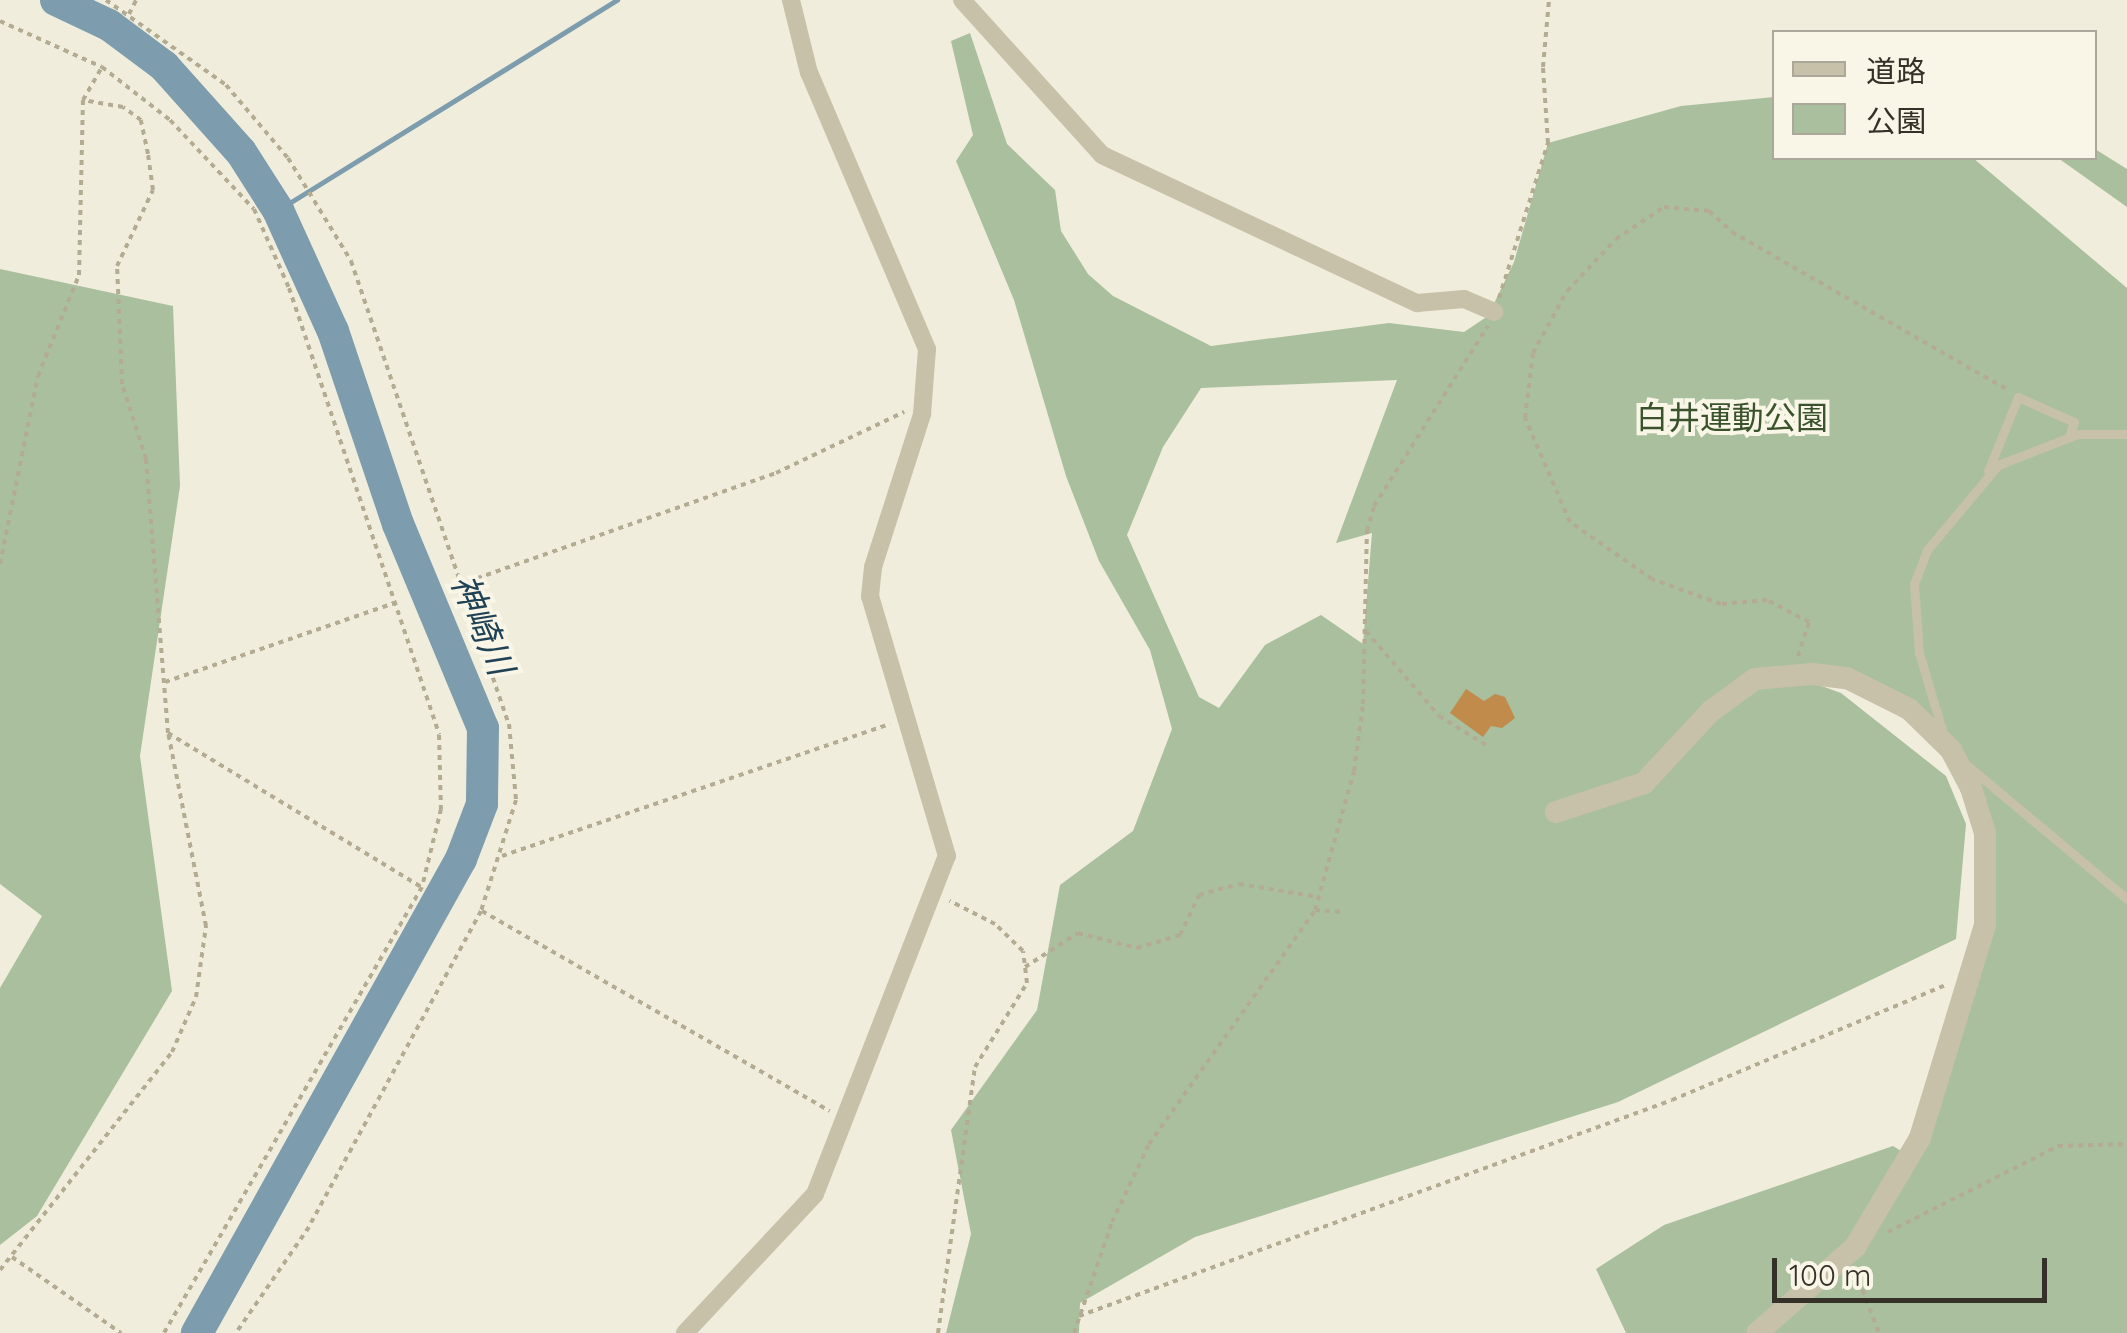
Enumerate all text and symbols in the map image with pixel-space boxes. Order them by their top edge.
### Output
legend [1772,30,2097,160]
text: 道路 [1866,52,1926,90]
text: 公園 [1866,102,1926,140]
park label: 白井運動公園 [1636,398,1828,436]
water label: 神崎川 [443,567,523,681]
scale bar [1777,1238,2052,1300]
text: 100 m [1789,1256,1871,1294]

